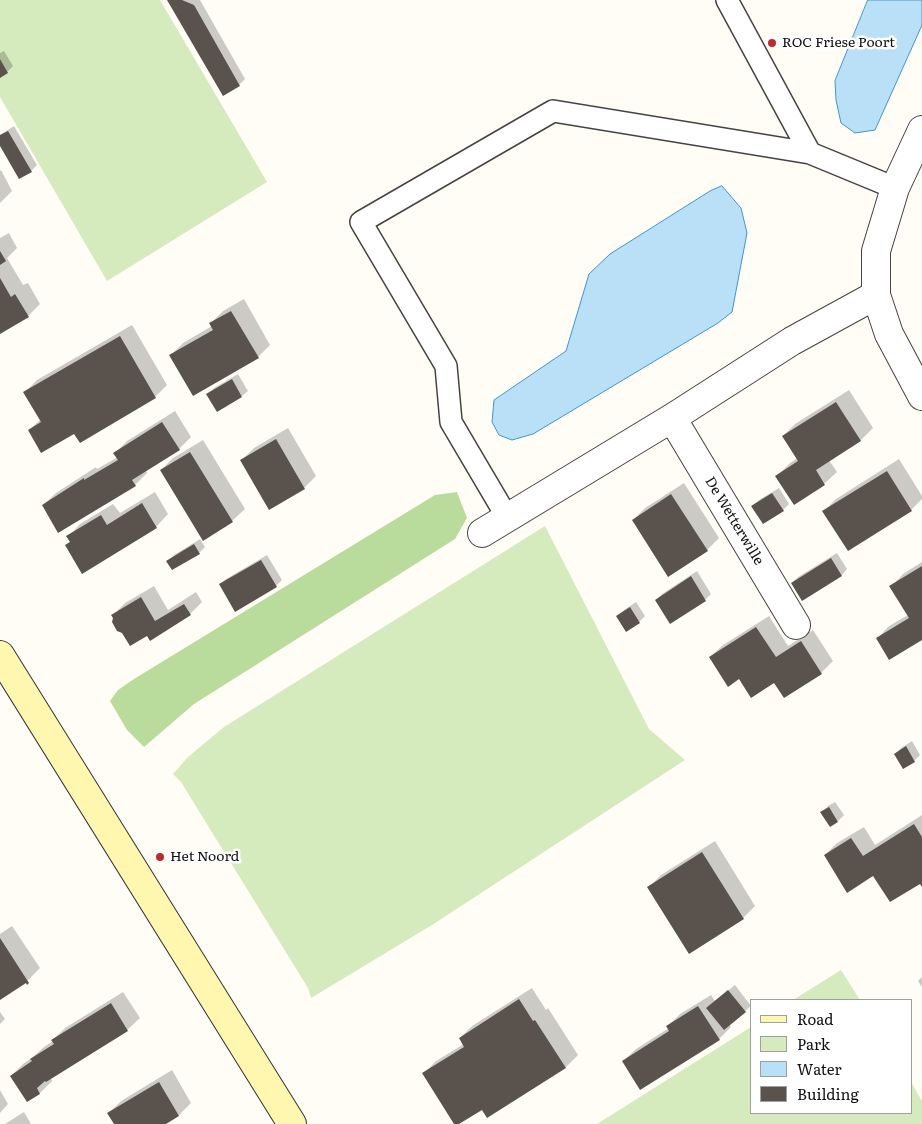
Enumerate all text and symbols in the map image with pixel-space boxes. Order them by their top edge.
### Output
place label: ROC Friese Poort [782,35,895,51]
marker: ROC Friese Poort [766,37,778,49]
street label: De Wetterwille [701,474,767,568]
place label: Het Noord [170,849,239,865]
marker: Het Noord [154,851,166,863]
legend [750,999,912,1114]
text: Road [797,1007,833,1030]
text: Park [797,1032,830,1055]
text: Water [797,1057,842,1080]
text: Building [797,1082,859,1105]

